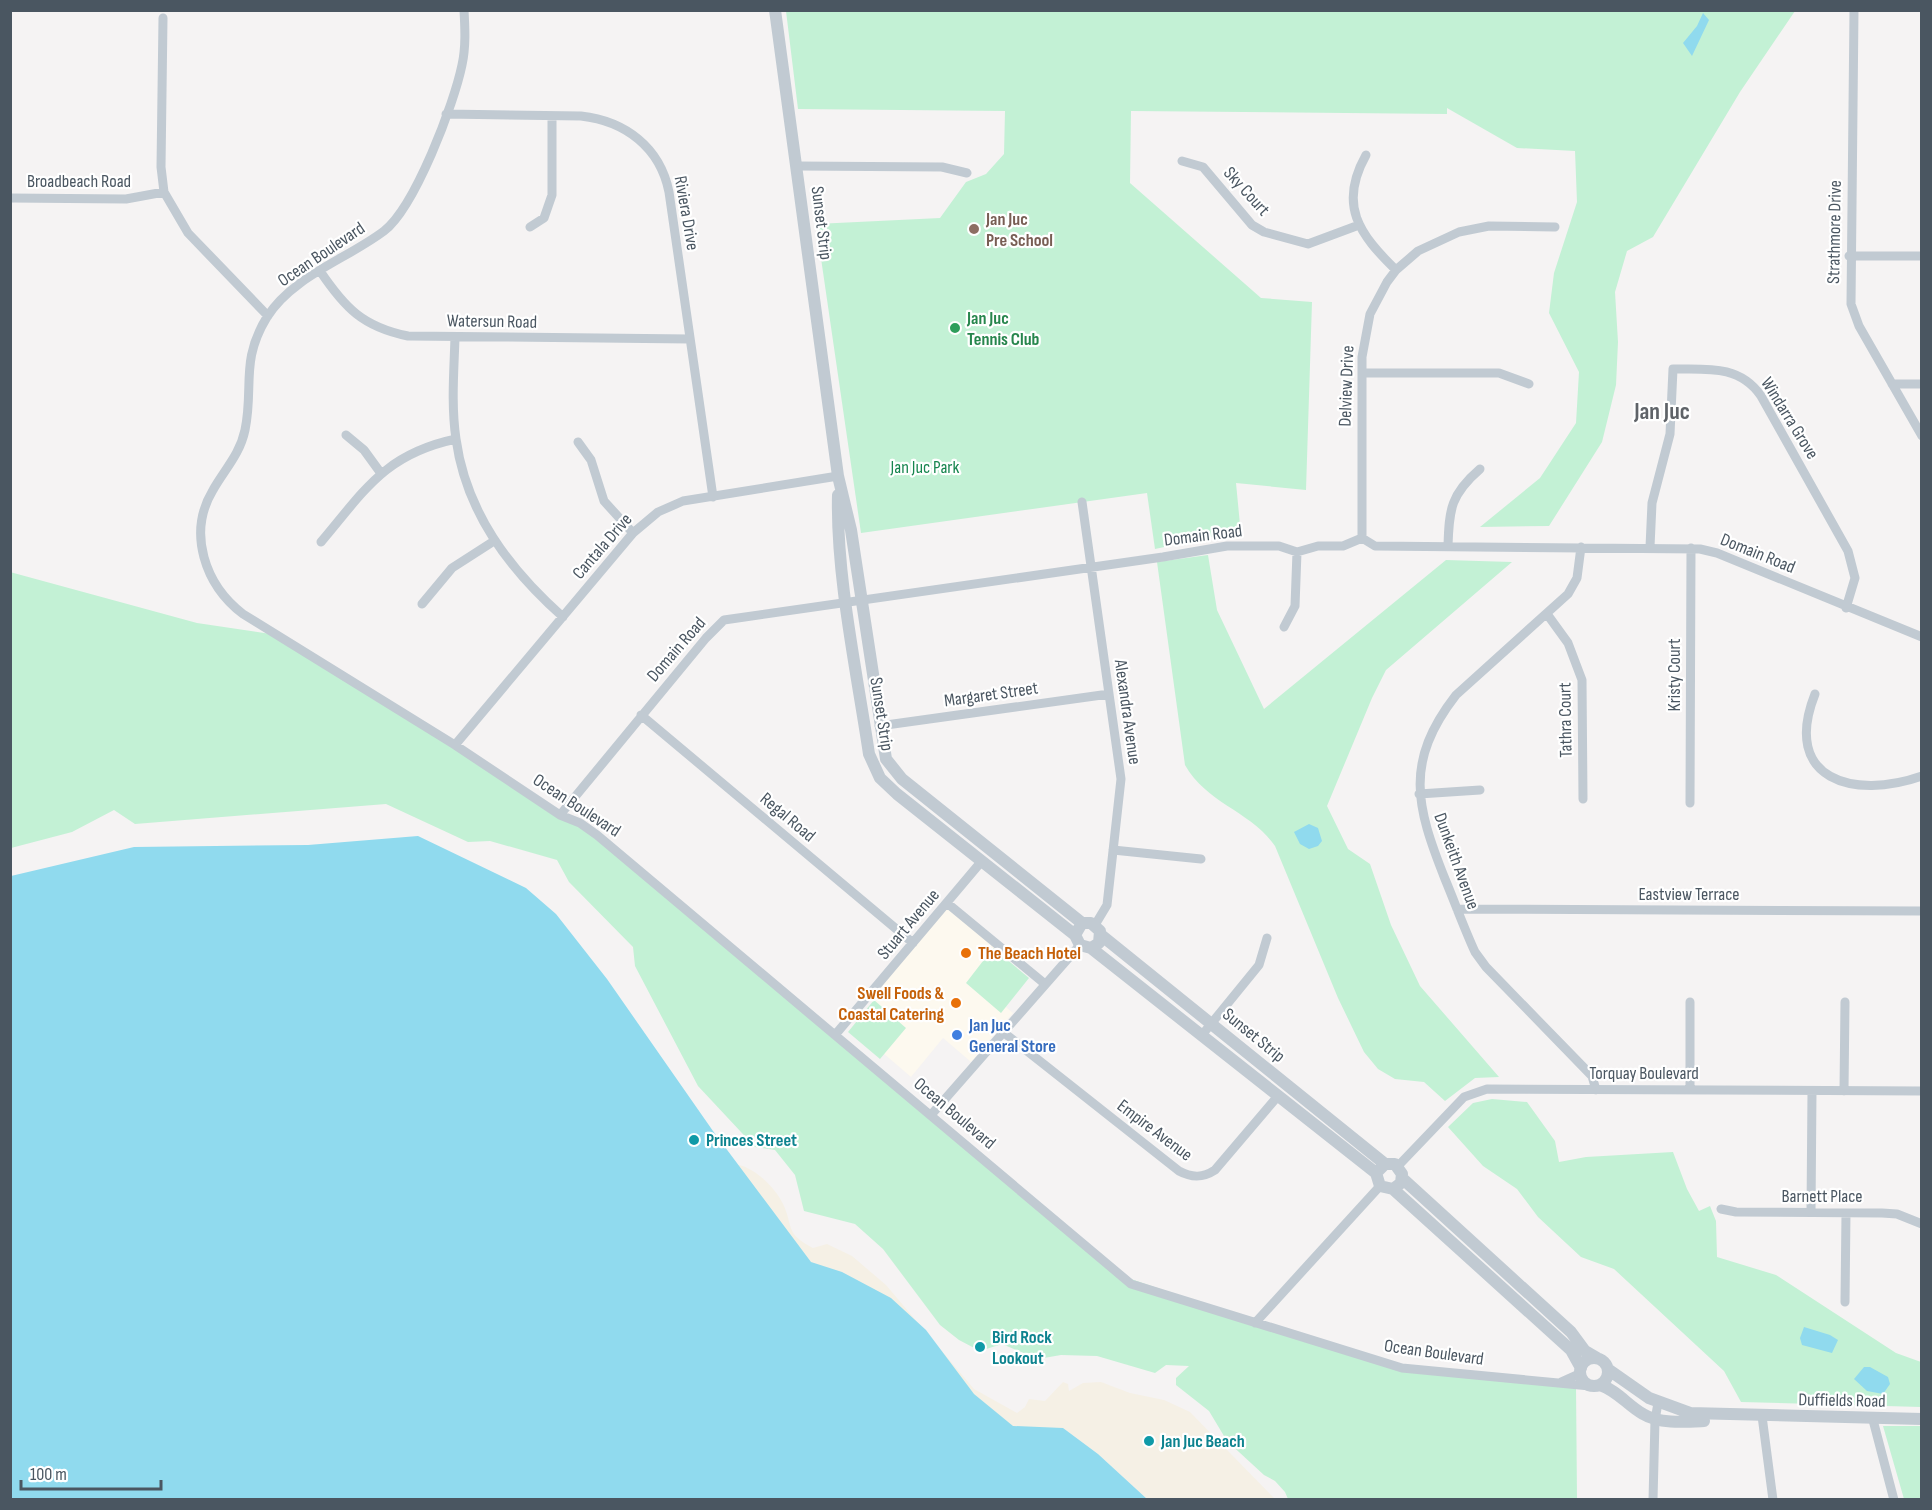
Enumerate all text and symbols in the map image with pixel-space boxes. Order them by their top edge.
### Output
street label: Sky Court [1219,162,1274,221]
street label: Broadbeach Road [27,171,131,192]
street label: Riviera Drive [670,174,703,252]
street label: Strathmore Drive [1823,180,1846,284]
street label: Sunset Strip [807,185,836,261]
place label: Jan Juc Pre School [985,209,1053,251]
street label: Ocean Boulevard [274,218,369,291]
marker: Jan Juc Pre School [967,222,981,236]
place label: Jan Juc Tennis Club [966,308,1040,350]
street label: Watersun Road [447,310,537,333]
marker: Jan Juc Tennis Club [948,321,962,335]
street label: Delview Drive [1335,345,1358,427]
street label: Windarra Grove [1756,374,1823,463]
district label: Jan Juc [1633,397,1690,426]
park label: Jan Juc Park [890,457,960,478]
street label: Cantala Drive [568,509,637,583]
street label: Domain Road [1163,520,1243,551]
street label: Domain Road [1717,529,1798,578]
street label: Domain Road [643,613,710,686]
street label: Kristy Court [1664,638,1685,711]
street label: Alexandra Avenue [1110,657,1145,766]
street label: Sunset Strip [865,676,898,752]
street label: Margaret Street [943,677,1040,711]
street label: Tathra Court [1554,682,1577,758]
street label: Ocean Boulevard [529,769,624,842]
street label: Regal Road [756,788,819,846]
street label: Dunkeith Avenue [1429,810,1484,912]
street label: Eastview Terrace [1638,884,1740,905]
street label: Stuart Avenue [873,885,944,964]
place label: The Beach Hotel [978,943,1081,964]
marker: The Beach Hotel [959,946,973,960]
place label: Swell Foods & Coastal Catering [838,983,944,1025]
marker: Swell Foods & Coastal Catering [949,996,963,1010]
street label: Sunset Strip [1218,1004,1289,1067]
place label: Jan Juc General Store [968,1015,1056,1057]
marker: Jan Juc General Store [950,1028,964,1042]
street label: Torquay Boulevard [1589,1063,1699,1084]
street label: Ocean Boulevard [910,1073,1000,1154]
street label: Empire Avenue [1113,1095,1196,1165]
place label: Princes Street [706,1130,797,1151]
marker: Princes Street [687,1133,701,1147]
street label: Barnett Place [1781,1186,1863,1207]
place label: Bird Rock Lookout [992,1327,1052,1369]
street label: Ocean Boulevard [1383,1335,1485,1370]
marker: Bird Rock Lookout [973,1340,987,1354]
street label: Duffields Road [1798,1389,1886,1412]
place label: Jan Juc Beach [1160,1431,1245,1452]
marker: Jan Juc Beach [1142,1434,1156,1448]
scale bar [21,1453,160,1491]
text: 100 m [30,1464,67,1485]

